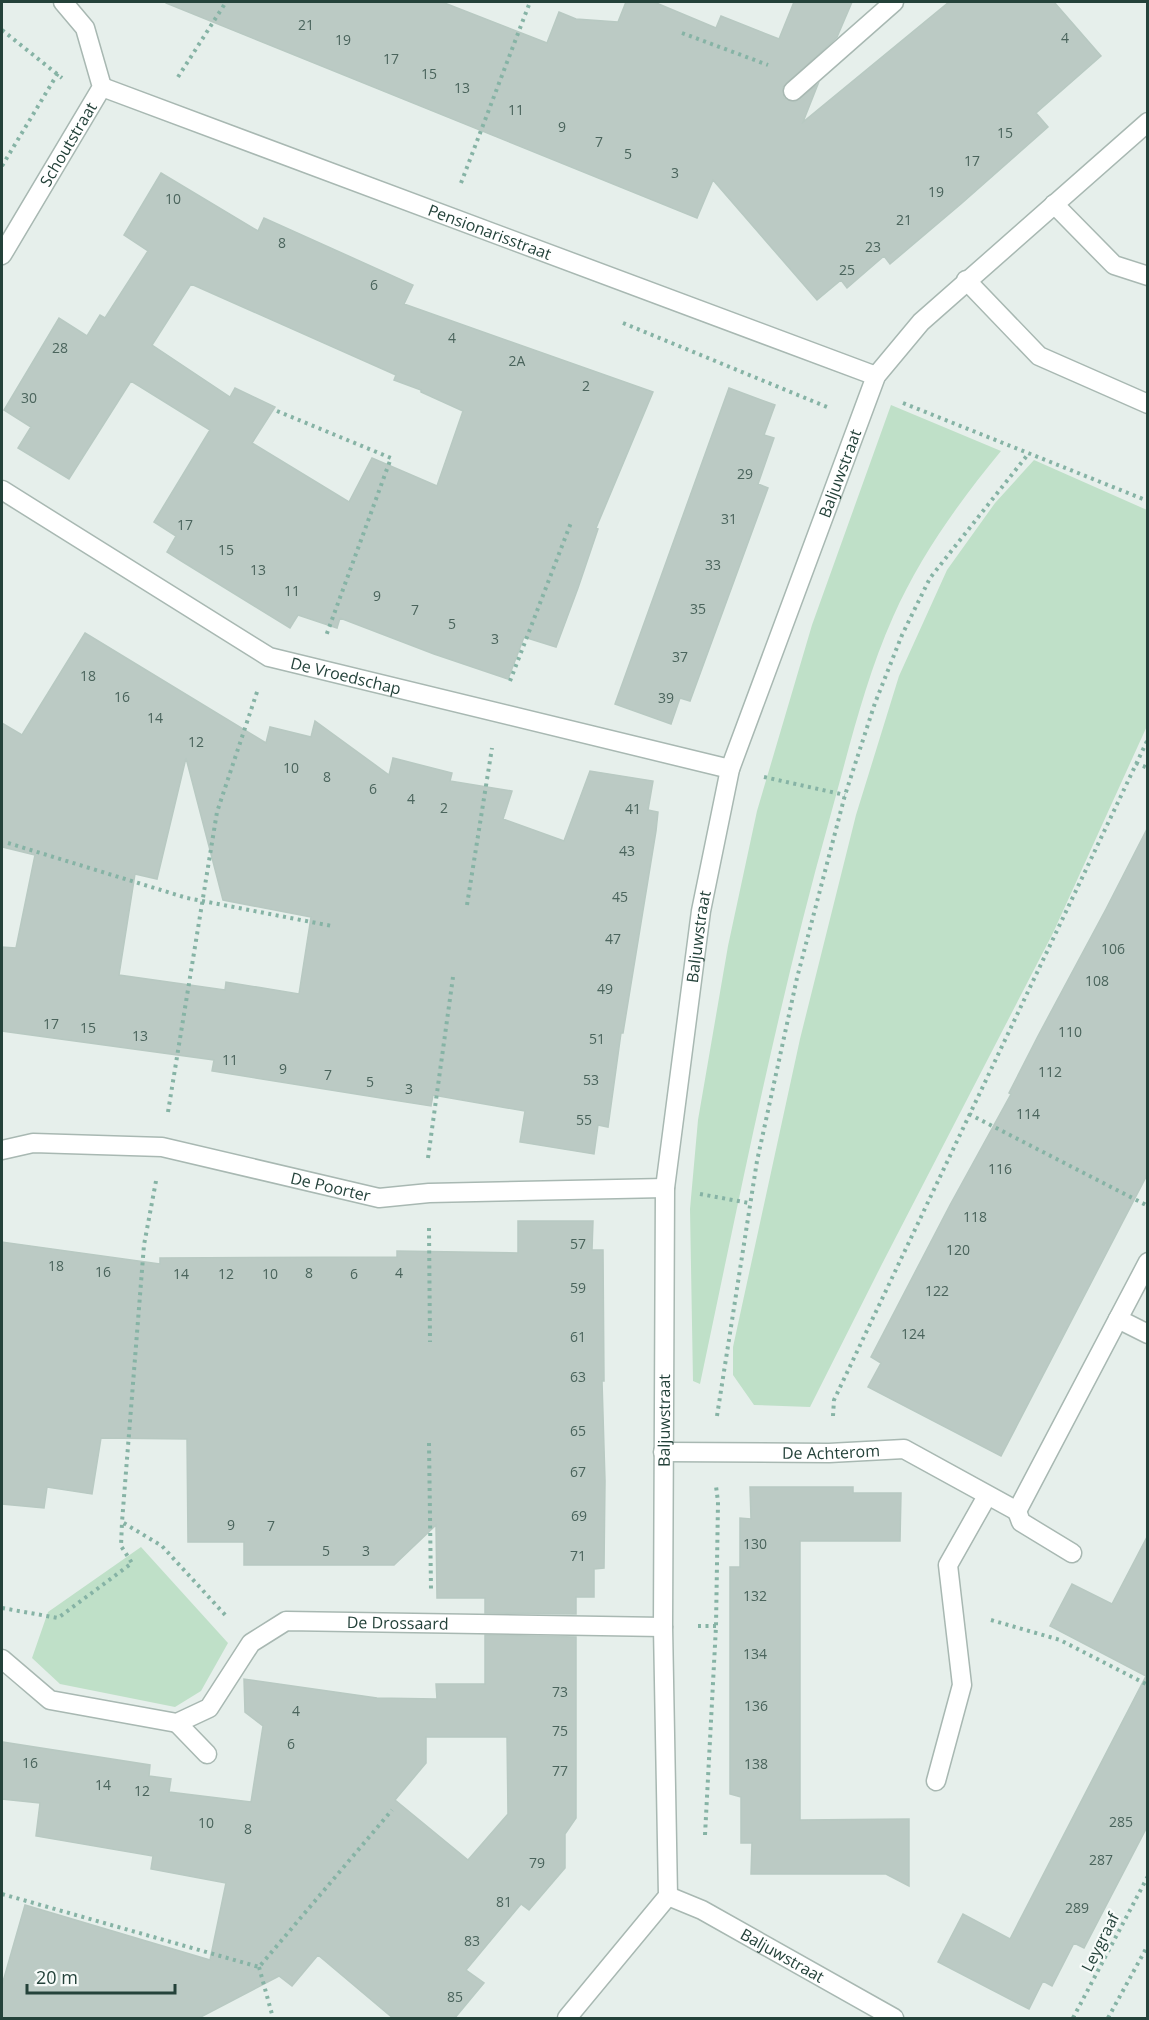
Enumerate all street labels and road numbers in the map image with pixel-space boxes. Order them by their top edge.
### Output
street label: Schoutstraat [34,98,102,190]
street label: Pensionarisstraat [425,199,555,265]
street label: Baljuwstraat [813,426,866,521]
street label: De Vroedschap [288,652,403,700]
street label: Baljuwstraat [681,888,716,984]
street label: De Poorter [288,1167,373,1207]
street label: Baljuwstraat [653,1374,675,1467]
street label: De Achterom [782,1439,881,1464]
street label: De Drossaard [347,1611,449,1635]
street label: Leygraaf [1076,1907,1125,1975]
street label: Baljuwstraat [737,1923,829,1988]

